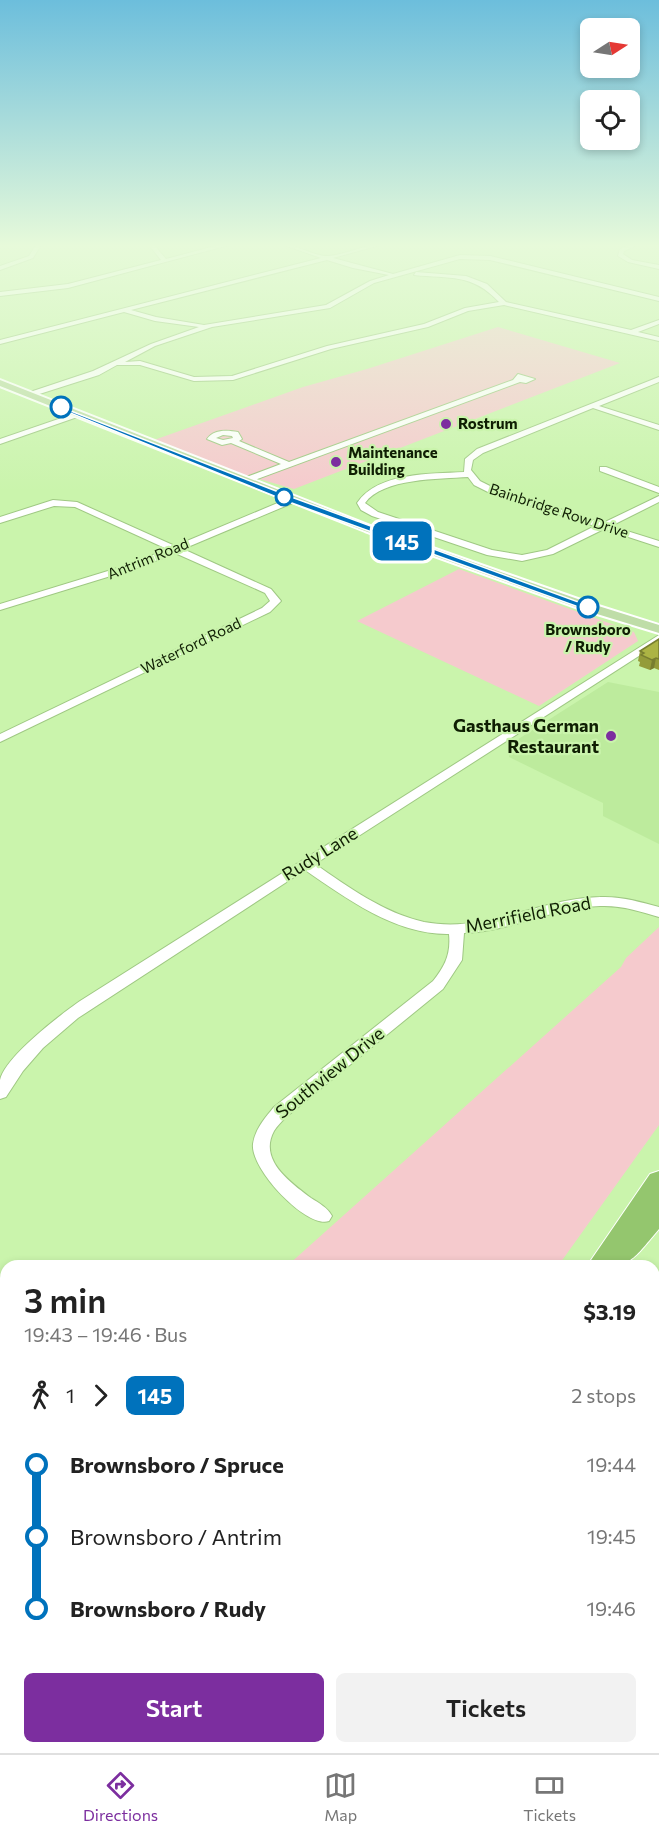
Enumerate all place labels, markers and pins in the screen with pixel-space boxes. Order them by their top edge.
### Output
unlabelled marker [50,396,72,418]
place label: Rostrum [458,414,518,432]
marker: Rostrum [439,417,453,431]
place label: Maintenance Building [348,443,438,478]
marker: Maintenance Building [329,455,343,469]
unlabelled marker [275,488,293,506]
marker: Brownsboro / Rudy [577,596,599,618]
place label: Brownsboro / Rudy [545,620,631,655]
place label: Gasthaus German Restaurant [453,714,599,757]
marker: Gasthaus German Restaurant [604,729,618,743]

